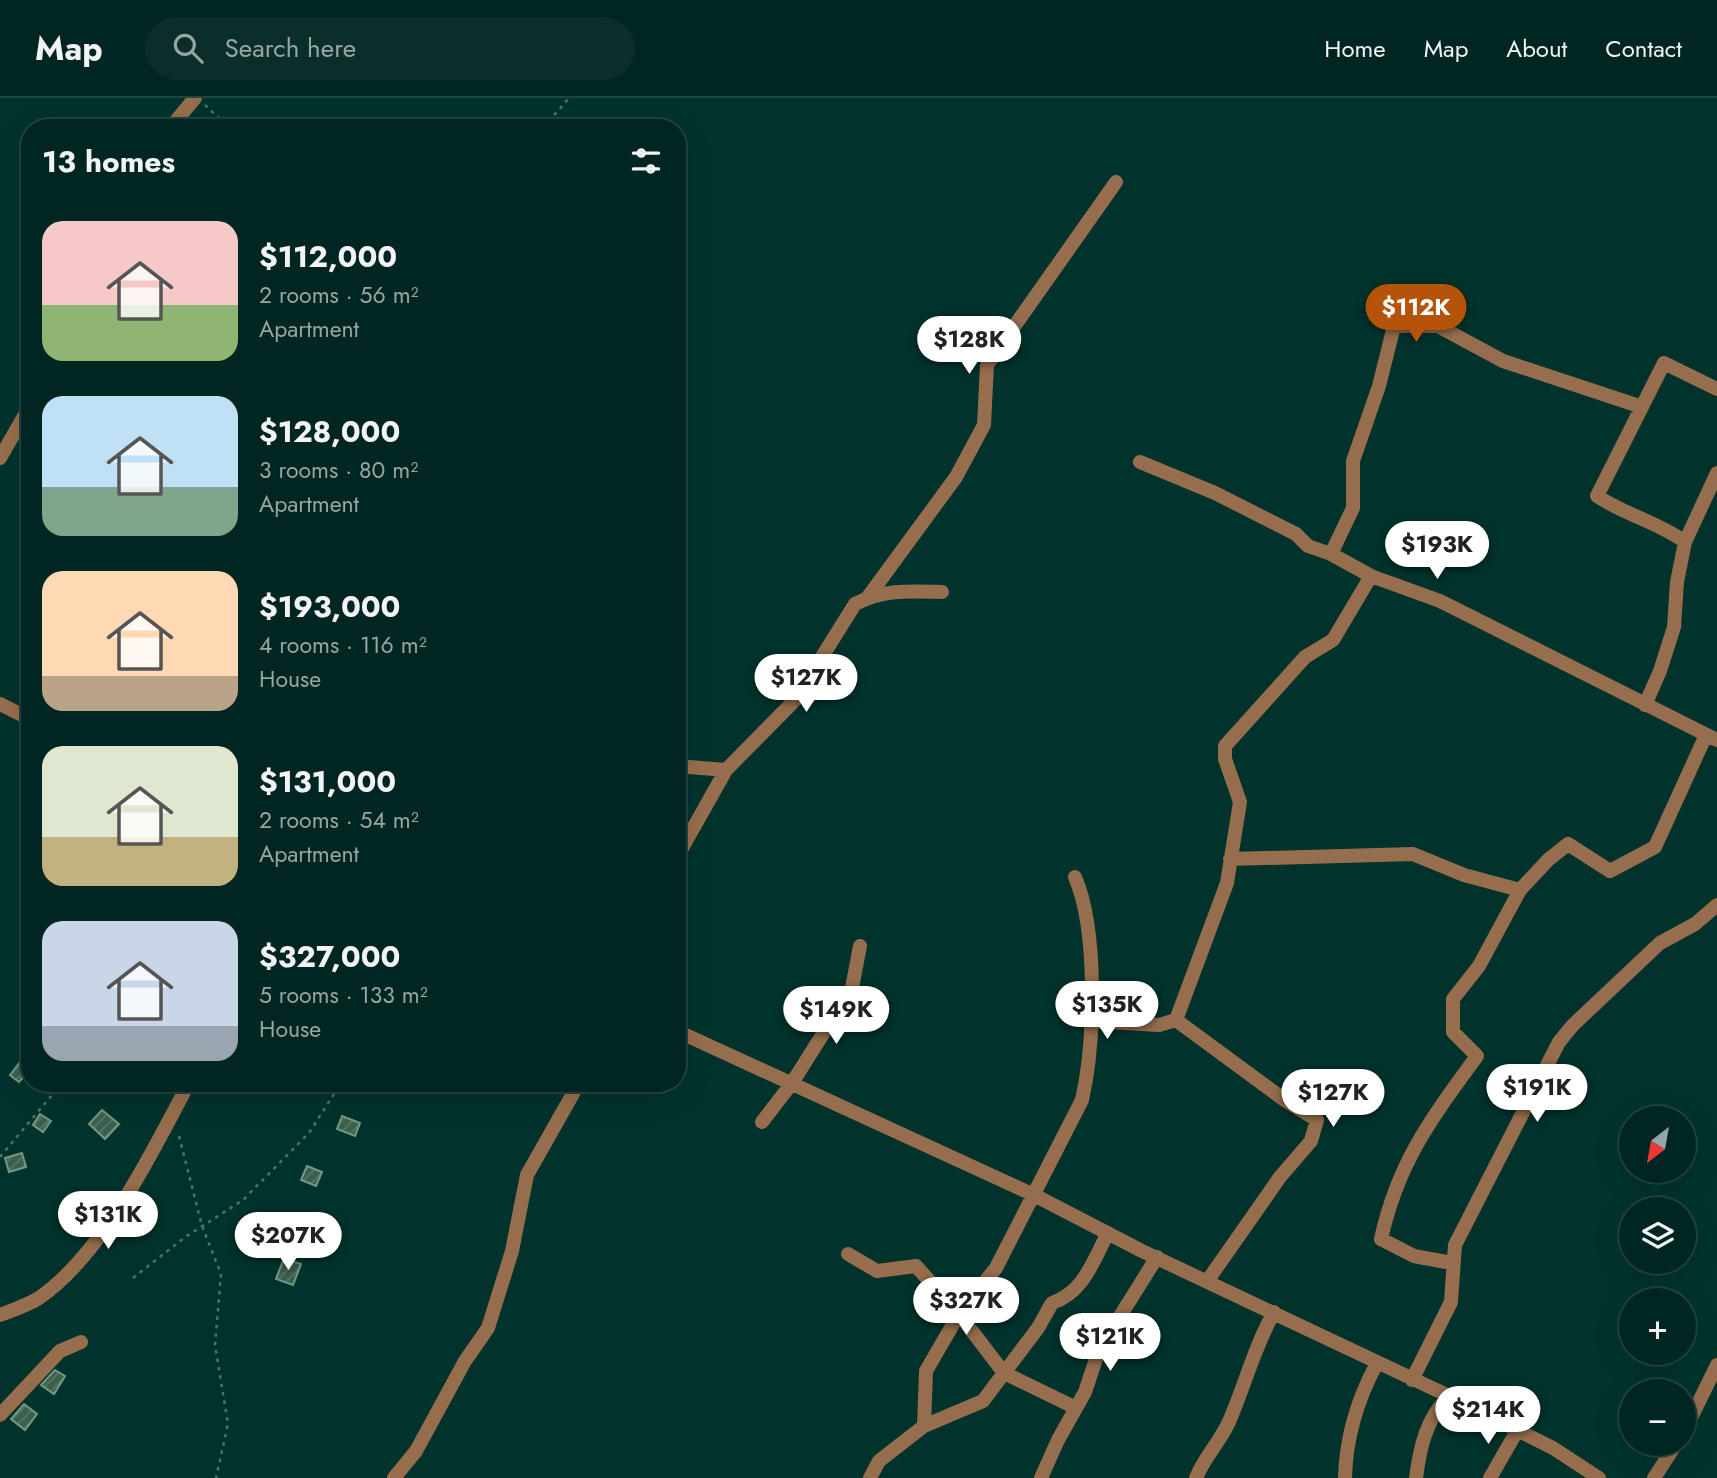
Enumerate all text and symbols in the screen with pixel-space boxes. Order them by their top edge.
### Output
search box [145,17,635,80]
text: Map [35,25,103,72]
icon: search [169,29,207,67]
text: Search here [225,29,356,67]
text: Home [1324,31,1386,66]
text: Map [1424,31,1468,66]
text: About [1506,31,1567,66]
text: Contact [1605,31,1682,66]
text: 13 homes [42,140,175,183]
icon: filters [627,142,665,180]
text: $112,000 [259,235,397,278]
icon: home [98,249,182,333]
text: 2 rooms · 56 m² [259,278,419,312]
pin: $112K [1367,285,1465,344]
text: $112K [1382,290,1450,324]
text: Apartment [259,312,359,346]
pin: $128K [920,316,1018,376]
text: $128K [933,322,1005,356]
text: $128,000 [259,410,400,453]
icon: home [98,424,182,508]
text: 3 rooms · 80 m² [259,453,418,487]
text: Apartment [259,487,359,521]
pin: $193K [1388,522,1486,581]
text: $193K [1401,527,1473,561]
text: $193,000 [259,585,400,628]
icon: home [98,599,182,683]
text: 4 rooms · 116 m² [259,628,427,662]
pin: $127K [757,654,855,714]
text: $127K [770,660,842,694]
text: House [259,662,321,696]
text: $131,000 [259,760,396,803]
icon: home [98,774,182,858]
text: 2 rooms · 54 m² [259,803,419,837]
text: Apartment [259,837,359,871]
text: $327,000 [259,935,400,978]
icon: home [98,949,182,1033]
text: 5 rooms · 133 m² [259,978,428,1012]
pin: $135K [1058,982,1156,1041]
pin: $149K [787,986,885,1046]
text: $135K [1071,987,1143,1021]
text: $149K [799,992,873,1026]
text: House [259,1012,321,1046]
pin: $191K [1488,1065,1586,1124]
pin: $127K [1284,1070,1382,1129]
text: $191K [1502,1070,1572,1104]
text: $127K [1297,1075,1369,1109]
north arrow [1619,1106,1696,1183]
map controls [1619,1106,1696,1456]
pin: $131K [59,1192,157,1251]
text: $131K [74,1197,142,1231]
button: layers [1619,1197,1696,1274]
pin: $207K [239,1212,337,1272]
text: $207K [251,1218,325,1252]
pin: $327K [917,1278,1015,1337]
text: $327K [929,1283,1003,1317]
button: + [1619,1288,1696,1365]
pin: $121K [1061,1314,1159,1373]
text: $121K [1076,1319,1144,1353]
button: − [1619,1379,1696,1456]
pin: $214K [1439,1386,1537,1446]
text: $214K [1451,1392,1525,1426]

